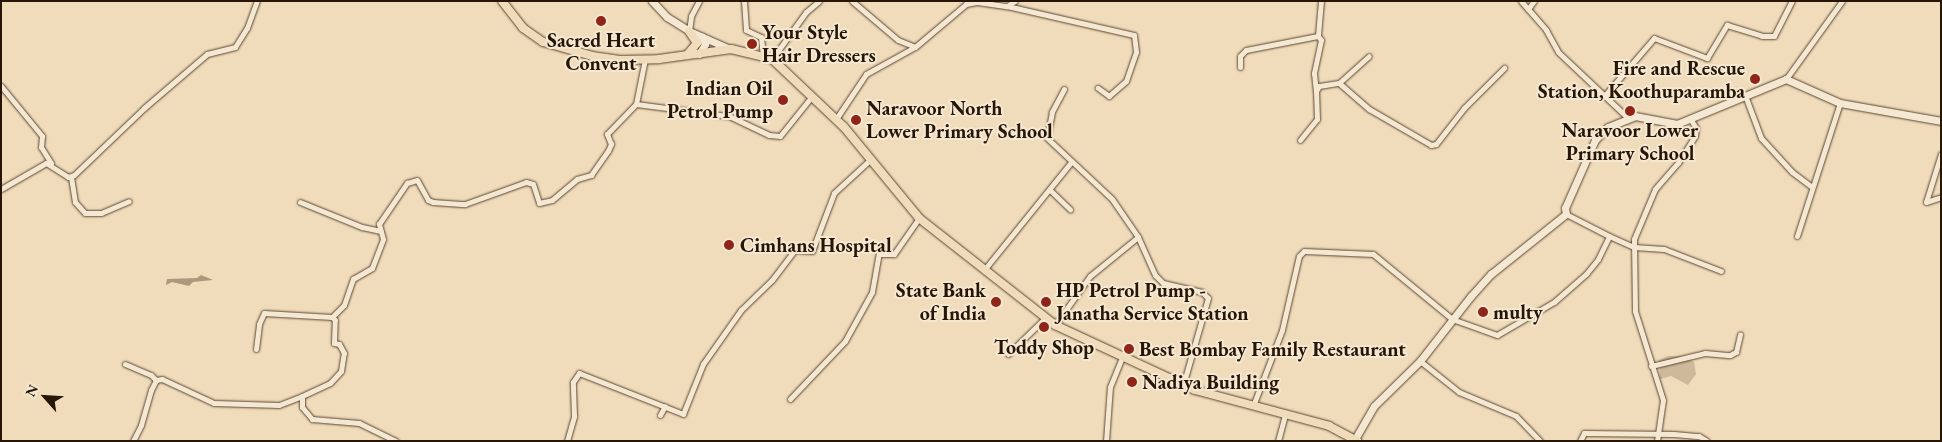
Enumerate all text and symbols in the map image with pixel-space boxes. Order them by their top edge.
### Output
marker: Sacred Heart Convent [595,15,607,27]
place label: Your Style Hair Dressers [762,21,876,68]
place label: Sacred Heart Convent [547,29,655,76]
marker: Your Style Hair Dressers [746,38,758,50]
place label: Fire and Rescue Station, Koothuparamba [1538,56,1745,103]
marker: Fire and Rescue Station, Koothuparamba [1749,73,1761,85]
place label: Indian Oil Petrol Pump [667,76,773,123]
marker: Indian Oil Petrol Pump [777,94,789,106]
place label: Naravoor North Lower Primary School [866,96,1053,143]
marker: Naravoor Lower Primary School [1624,105,1636,117]
marker: Naravoor North Lower Primary School [850,114,862,126]
place label: Naravoor Lower Primary School [1562,119,1698,166]
place label: Cimhans Hospital [740,233,892,257]
marker: Cimhans Hospital [722,238,736,252]
place label: State Bank of India [896,278,986,325]
place label: HP Petrol Pump - Janatha Service Station [1056,278,1249,325]
marker: State Bank of India [990,296,1002,308]
marker: HP Petrol Pump - Janatha Service Station [1040,296,1052,308]
place label: multy [1493,300,1543,324]
marker: multy [1477,306,1489,318]
marker: Toddy Shop [1038,321,1050,333]
place label: Toddy Shop [994,335,1094,359]
place label: Best Bombay Family Restaurant [1139,337,1406,361]
marker: Best Bombay Family Restaurant [1123,343,1135,355]
place label: Nadiya Building [1142,370,1279,394]
north arrow [20,372,70,422]
marker: Nadiya Building [1126,376,1138,388]
text: N [21,381,42,399]

